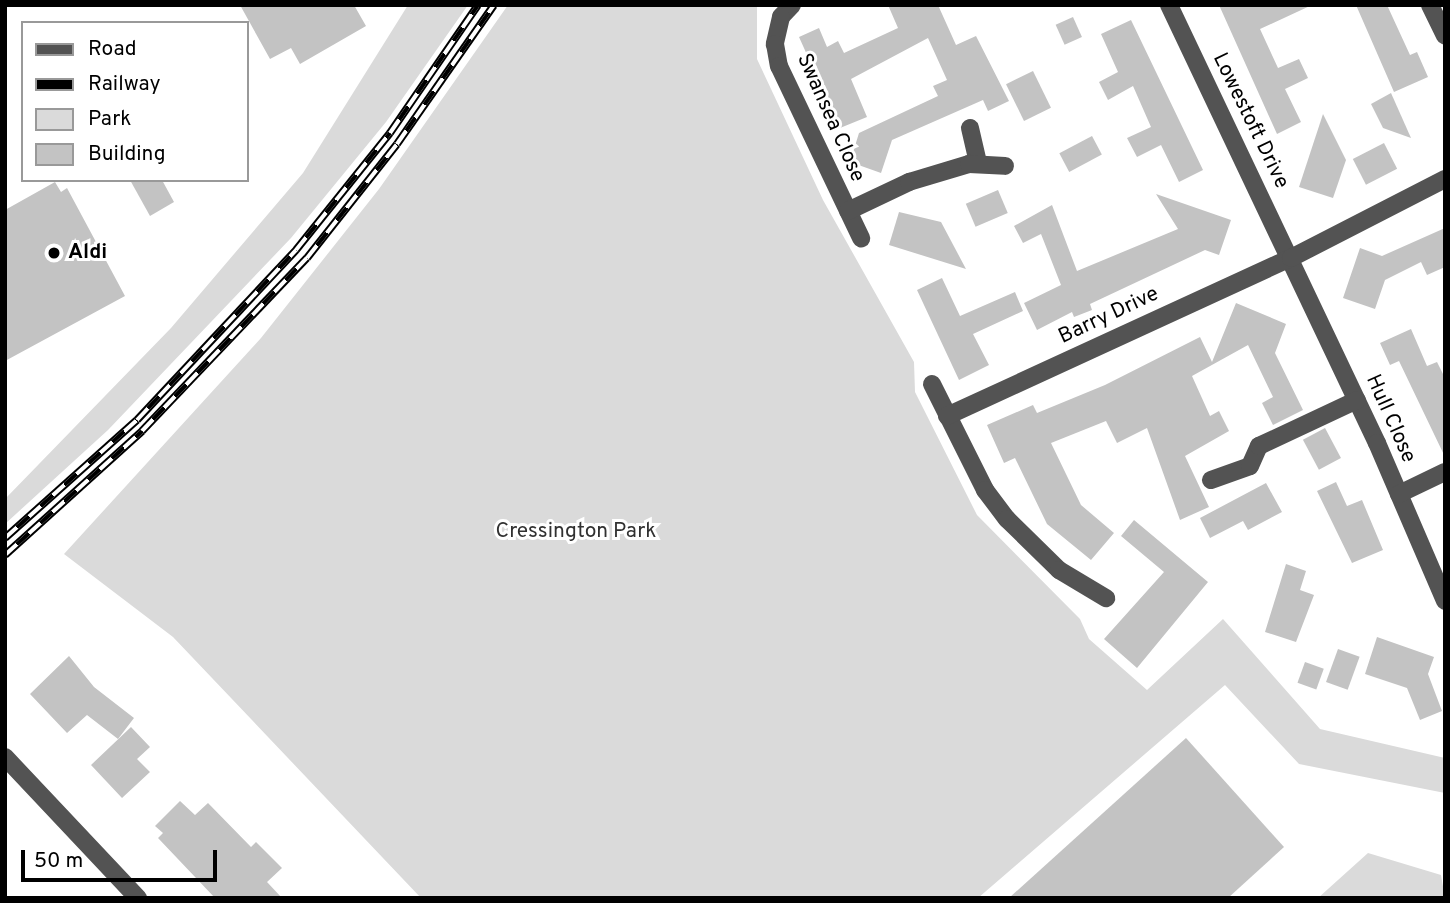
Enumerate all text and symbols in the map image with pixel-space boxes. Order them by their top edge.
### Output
legend [21,21,248,182]
text: Road [88,36,137,63]
street label: Lowestoft Drive [1206,49,1294,193]
street label: Swansea Close [790,50,870,186]
text: Railway [88,71,161,98]
text: Park [88,106,131,133]
text: Building [88,141,166,168]
place label: Aldi [68,240,107,266]
marker: Aldi [46,245,62,261]
street label: Barry Drive [1055,282,1163,350]
street label: Hull Close [1359,371,1421,467]
park label: Cressington Park [496,519,656,545]
scale bar [24,836,220,880]
text: 50 m [34,848,83,875]

